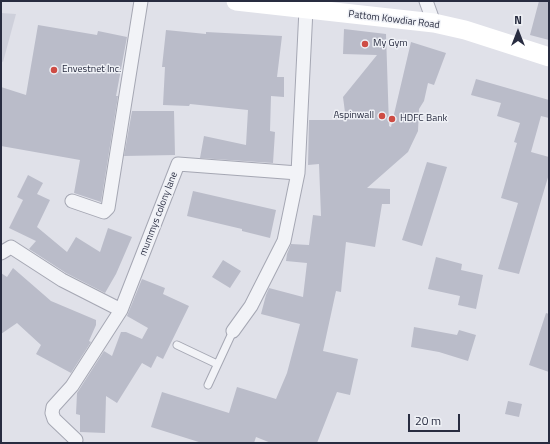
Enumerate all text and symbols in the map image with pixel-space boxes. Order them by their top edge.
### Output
street label: Pattom Kowdiar Road [348,8,440,32]
north arrow [498,12,538,52]
text: N [514,12,522,28]
place label: My Gym [373,38,408,50]
marker: My Gym [360,39,370,49]
place label: Envestnet Inc. [62,64,121,76]
marker: Envestnet Inc. [49,65,59,75]
place label: Aspinwall [333,110,374,122]
marker: Aspinwall [377,111,387,121]
place label: HDFC Bank [400,113,447,125]
marker: HDFC Bank [387,114,397,124]
street label: mummys colony lane [137,170,181,258]
scale bar [410,406,462,432]
text: 20 m [415,411,441,430]

